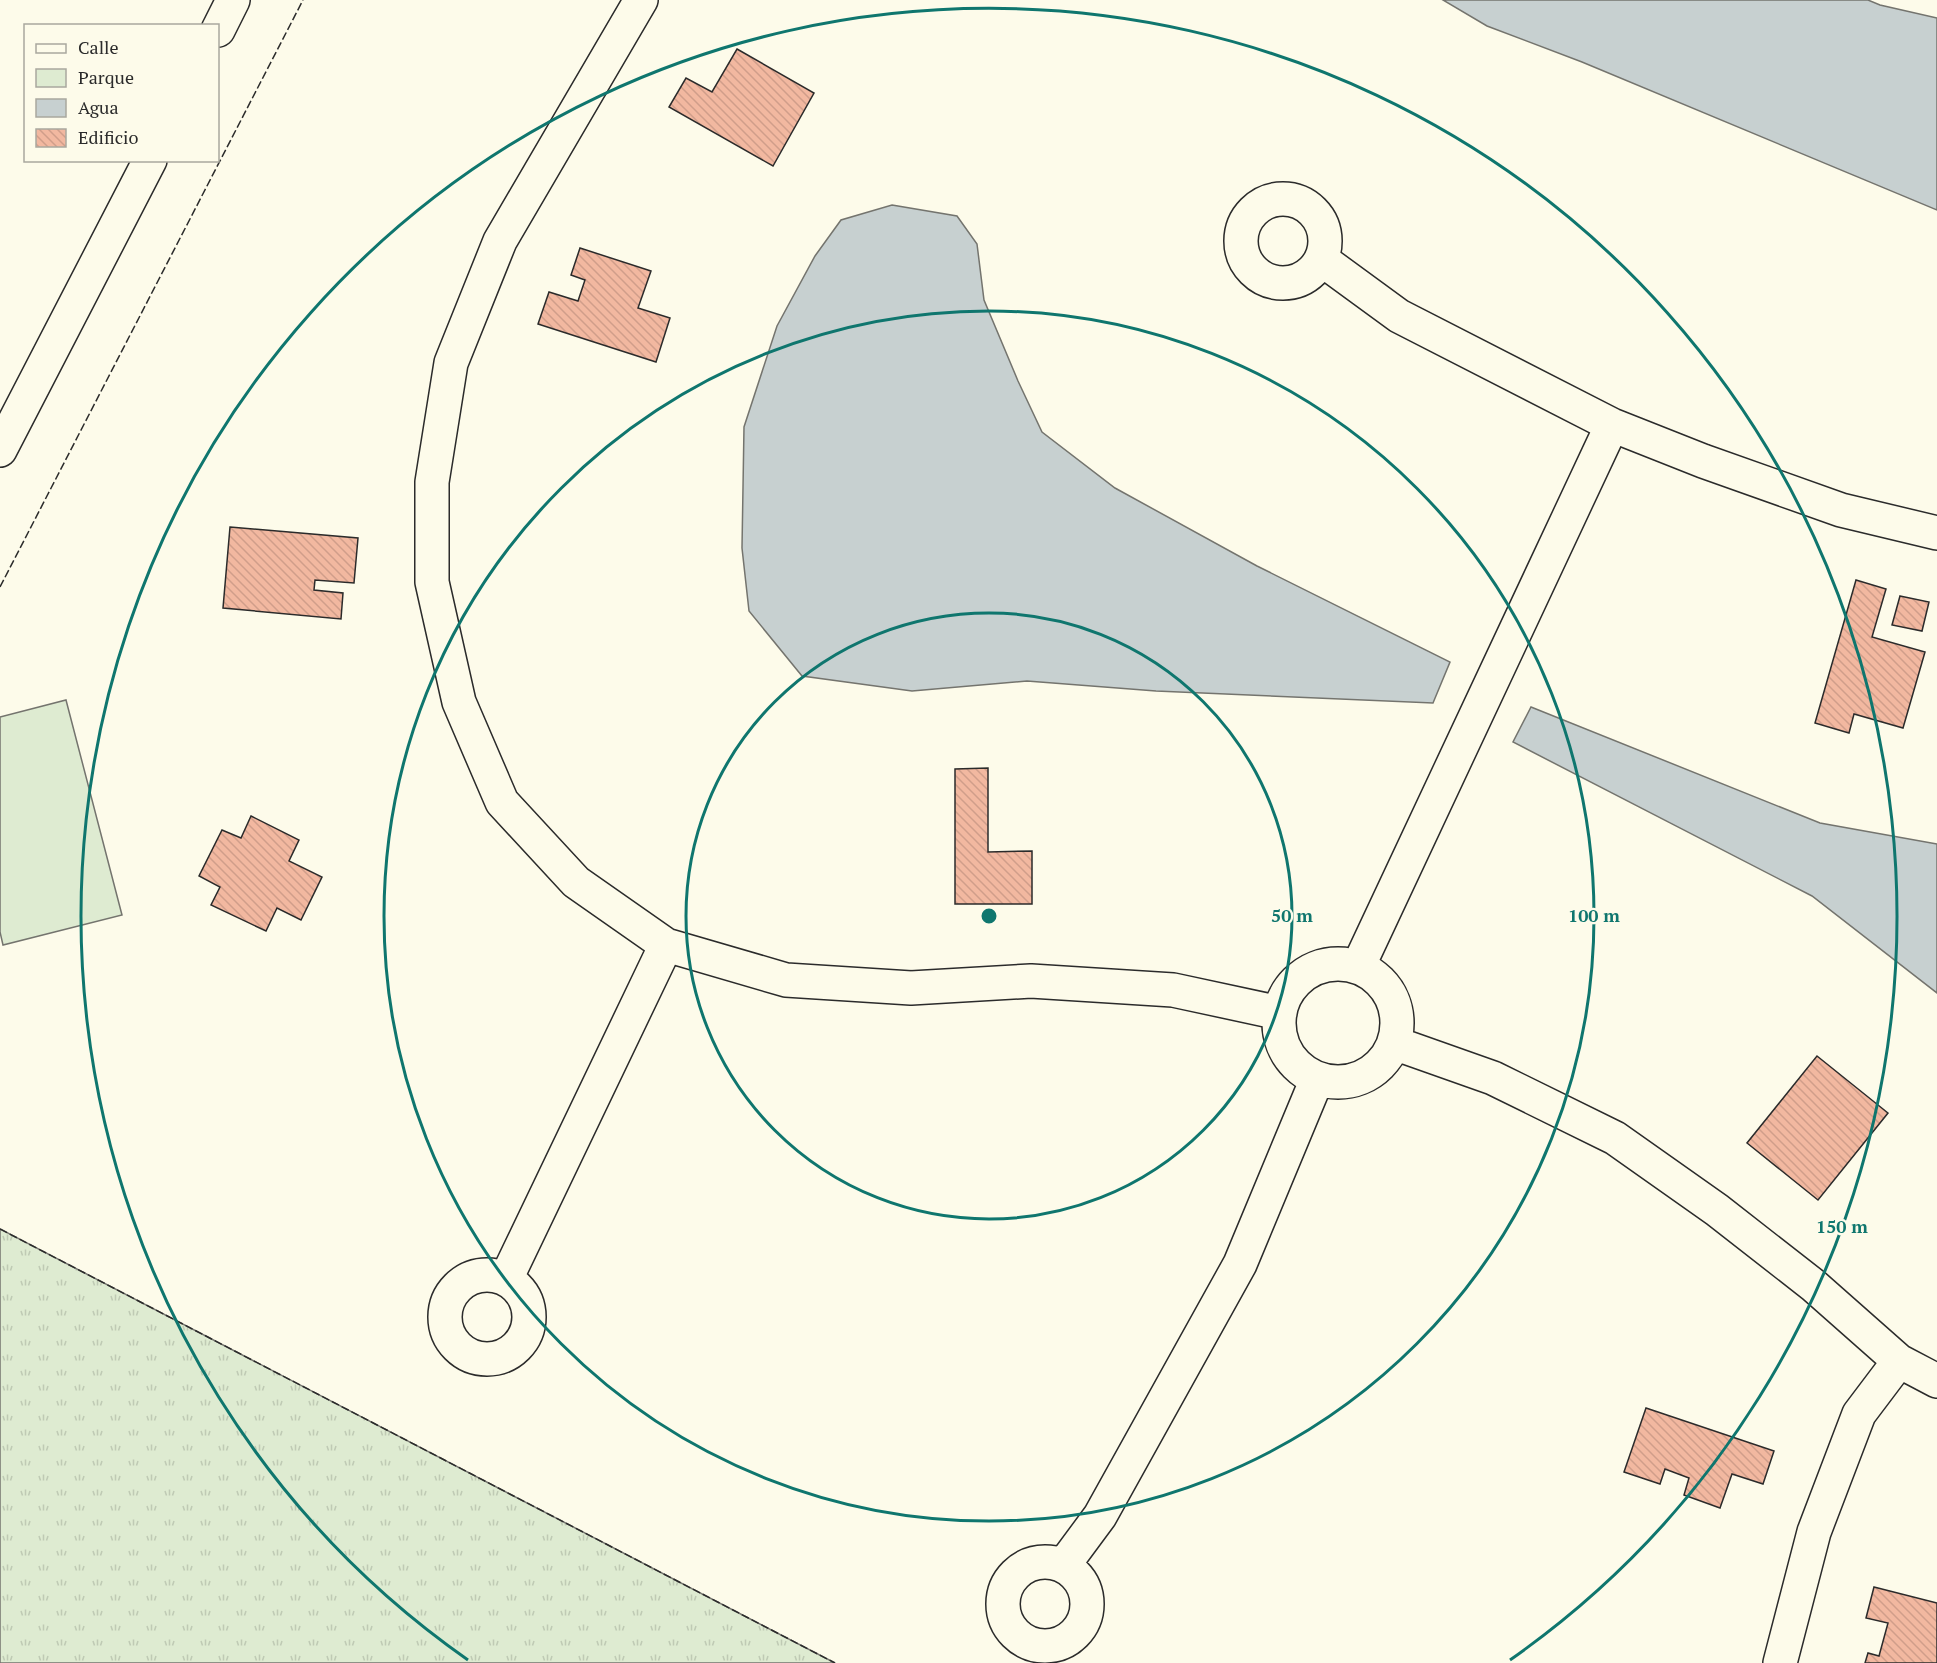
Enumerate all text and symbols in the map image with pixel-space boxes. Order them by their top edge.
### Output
legend [24,24,219,162]
text: Calle [78,35,119,59]
text: Parque [78,65,134,89]
text: Agua [78,95,119,119]
text: Edificio [78,125,138,149]
text: 50 m [1271,903,1313,927]
text: 100 m [1568,903,1620,927]
centre of rings [979,906,999,926]
text: 150 m [1816,1214,1868,1238]

